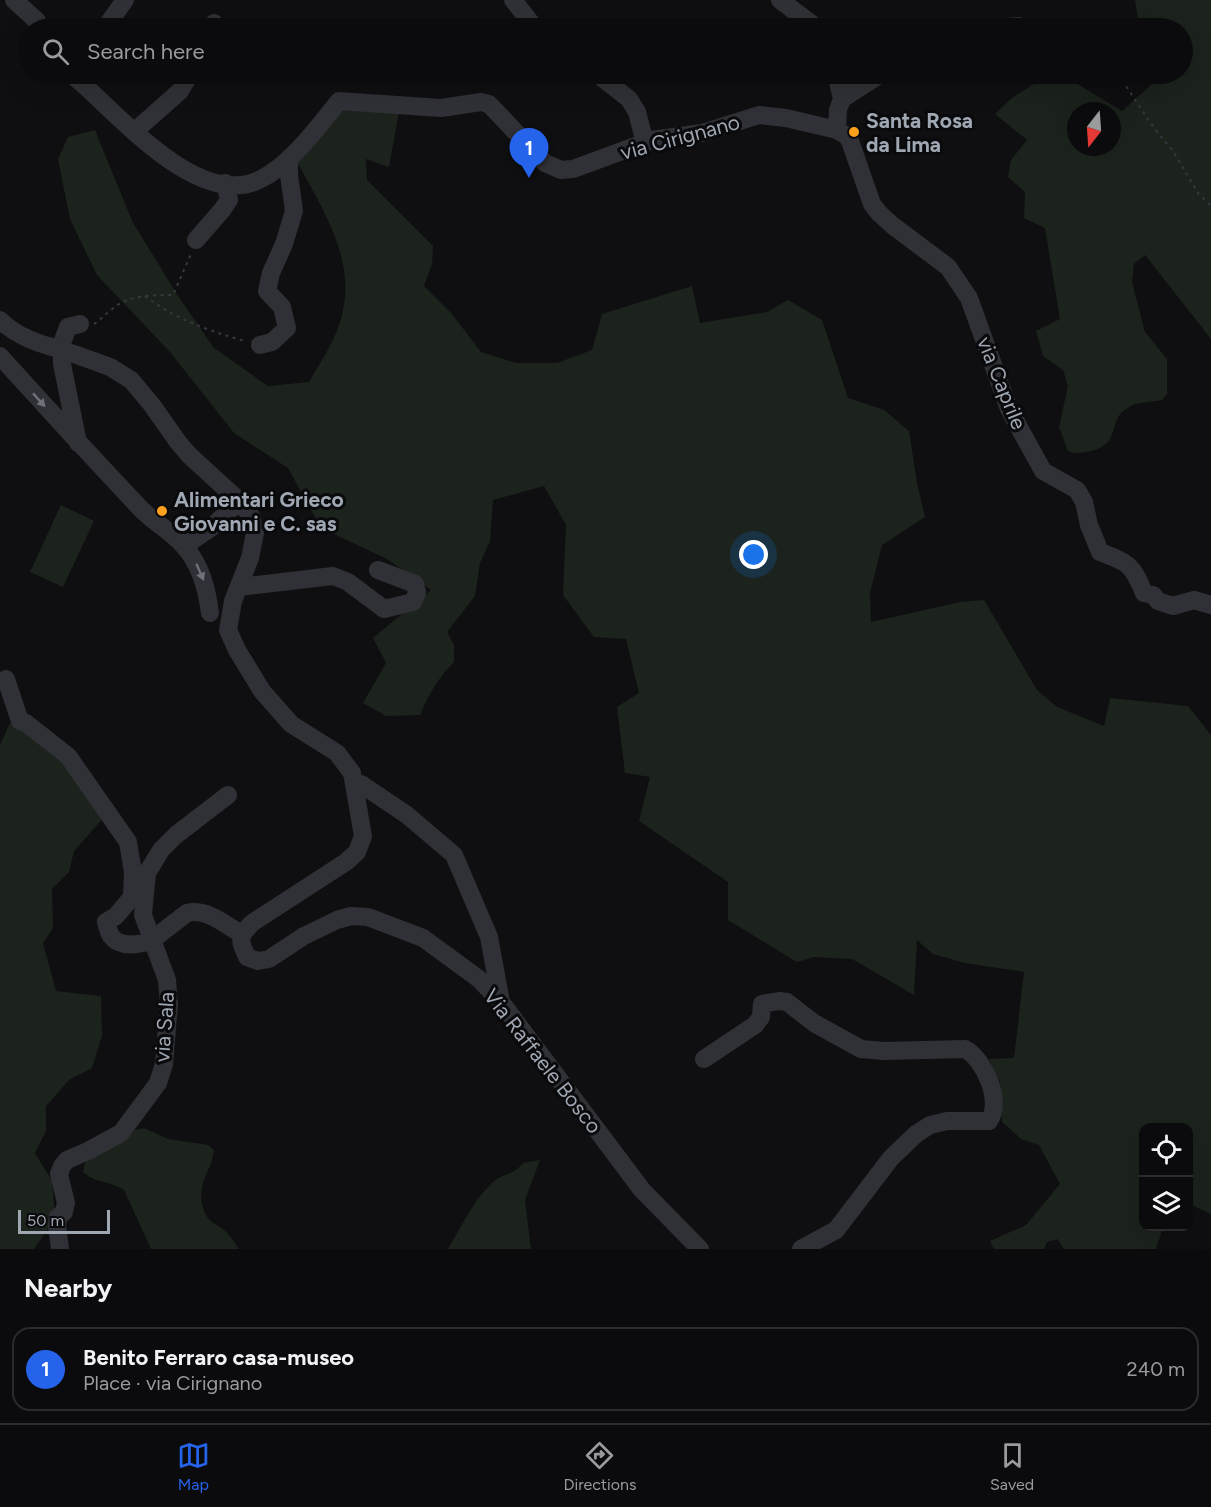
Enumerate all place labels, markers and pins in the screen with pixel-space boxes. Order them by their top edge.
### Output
place label: Santa Rosa da Lima [866,108,973,157]
marker: Santa Rosa da Lima [847,125,861,139]
pin: 1 [510,128,548,178]
place label: Alimentari Grieco Giovanni e C. sas [174,487,344,536]
marker: Alimentari Grieco Giovanni e C. sas [155,504,169,518]

